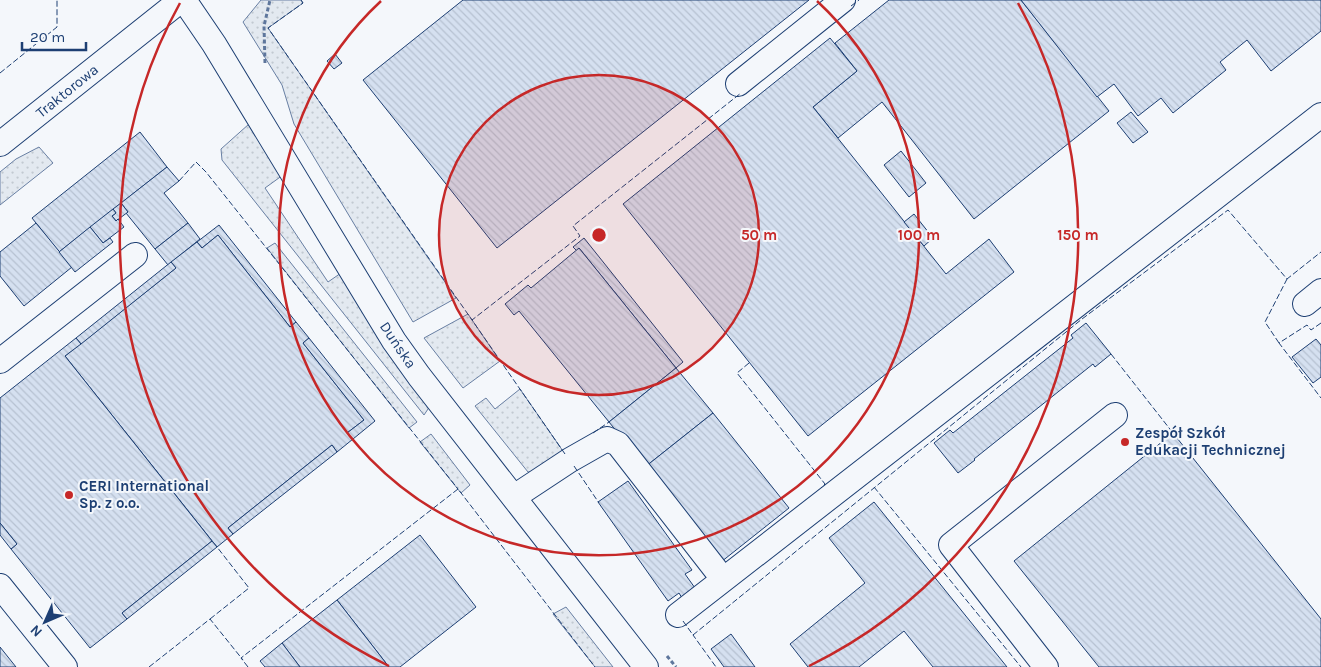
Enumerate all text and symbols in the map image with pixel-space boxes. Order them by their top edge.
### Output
scale bar [22,20,86,52]
text: 20 m [30,28,65,46]
street label: Traktorowa [32,60,102,122]
centre of rings [590,226,608,244]
text: 50 m [741,226,777,244]
text: 100 m [898,226,940,244]
text: 150 m [1057,226,1099,244]
street label: Duńska [376,318,420,372]
place label: Zespół Szkół Edukacji Technicznej [1135,424,1286,459]
marker: Zespół Szkół Edukacji Technicznej [1119,436,1131,448]
place label: CERI International Sp. z o.o. [79,477,209,512]
marker: CERI International Sp. z o.o. [63,489,75,501]
north arrow [20,597,70,647]
text: N [27,621,46,640]

